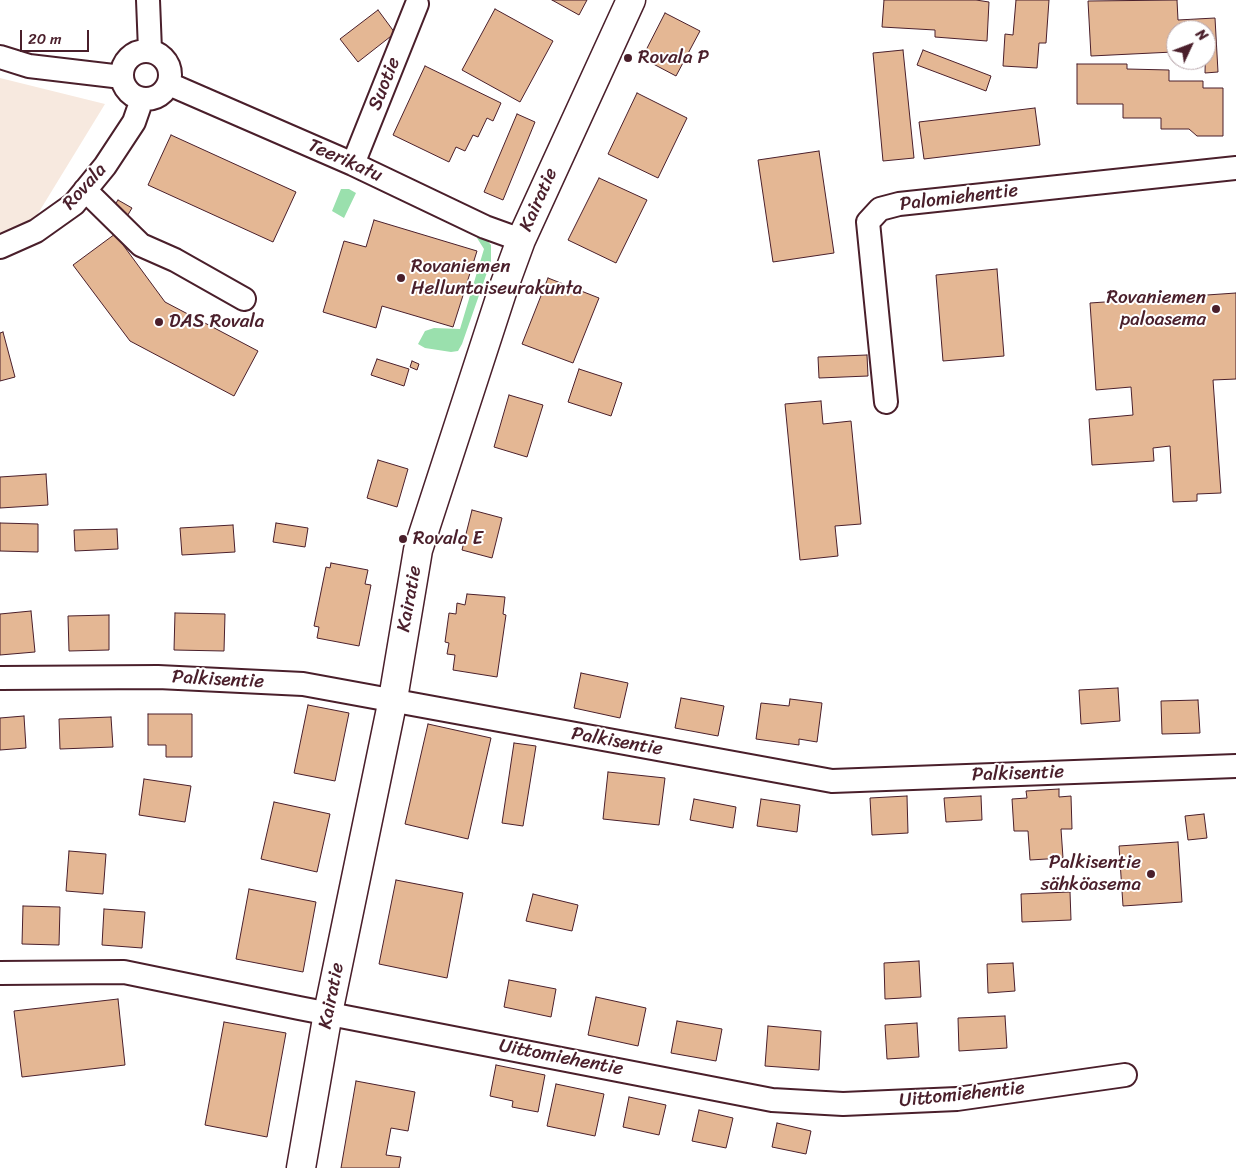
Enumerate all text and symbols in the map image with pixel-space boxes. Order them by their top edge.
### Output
scale bar [22,20,91,52]
north arrow [1166,20,1216,70]
text: N [1189,23,1214,47]
text: 20 m [28,26,62,52]
place label: Rovala P [638,47,709,69]
marker: Rovala P [622,52,634,64]
street label: Suotie [364,54,406,114]
street label: Teerikatu [304,135,386,187]
street label: Rovala [58,159,112,215]
street label: Kairatie [515,165,563,235]
street label: Palomiehentie [899,179,1019,217]
place label: Rovaniemen Helluntaiseurakunta [411,256,582,300]
marker: Rovaniemen Helluntaiseurakunta [395,272,407,284]
place label: Rovaniemen paloasema [1107,287,1206,331]
marker: Rovaniemen paloasema [1210,303,1222,315]
place label: DAS Rovala [169,311,264,333]
marker: DAS Rovala [153,316,165,328]
place label: Rovala E [413,528,483,550]
marker: Rovala E [397,533,409,545]
street label: Kairatie [393,564,427,634]
street label: Palkisentie [171,666,265,694]
street label: Palkisentie [570,723,664,761]
street label: Palkisentie [971,761,1065,787]
place label: Palkisentie sähköasema [1041,852,1141,896]
marker: Palkisentie sähköasema [1145,868,1157,880]
street label: Kairatie [314,961,350,1031]
street label: Uittomiehentie [497,1035,625,1081]
street label: Uittomiehentie [898,1077,1026,1113]

